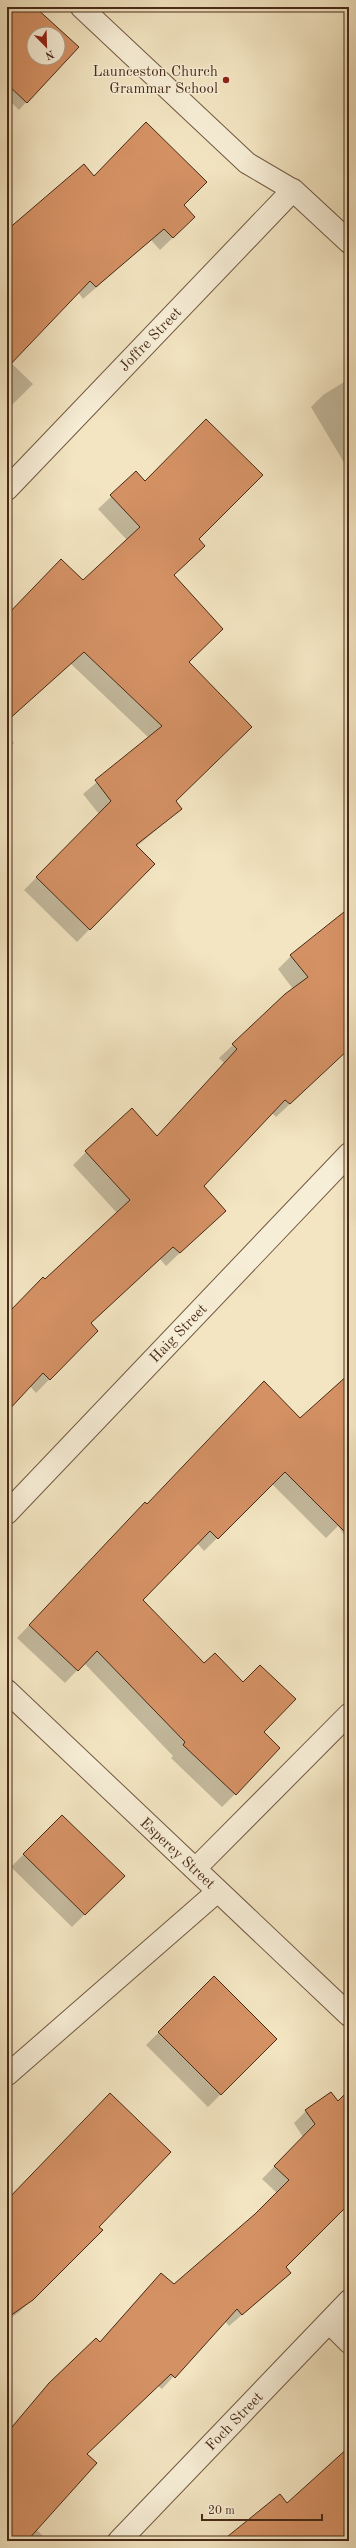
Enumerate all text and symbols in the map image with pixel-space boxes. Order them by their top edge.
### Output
north arrow [26,26,66,66]
text: N [43,47,55,61]
place label: Launceston Church Grammar School [92,65,218,97]
marker: Launceston Church Grammar School [221,75,231,85]
street label: Joffre Street [117,305,185,375]
street label: Haig Street [148,1302,211,1366]
street label: Esperey Street [137,1816,217,1892]
street label: Foch Street [204,2390,267,2454]
scale bar [202,2496,322,2522]
text: 20 m [208,2505,235,2517]

